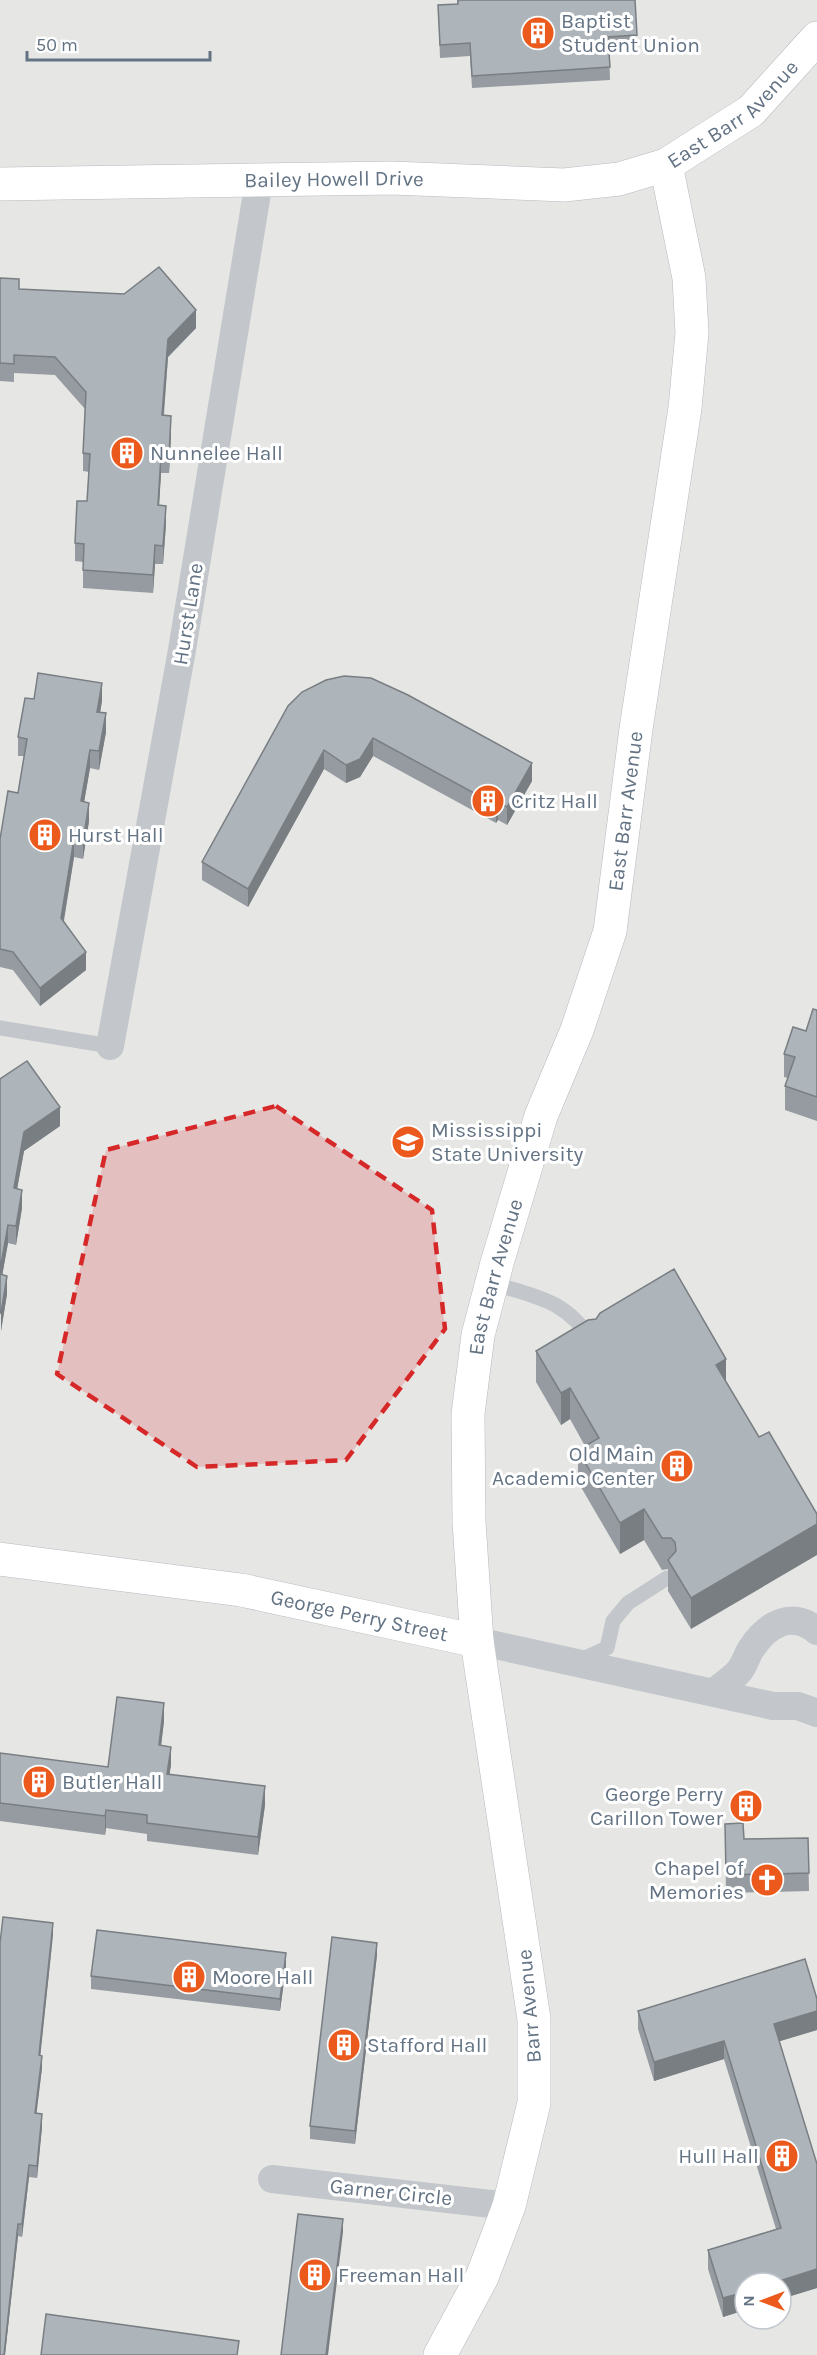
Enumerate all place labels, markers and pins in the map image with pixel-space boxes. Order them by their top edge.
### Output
place label: Baptist Student Union [561,9,700,57]
building icon: Baptist Student Union [520,15,556,51]
building icon: Nunnelee Hall [109,435,145,471]
place label: Nunnelee Hall [150,441,283,465]
building icon: Critz Hall [470,783,506,819]
place label: Critz Hall [511,789,598,813]
building icon: Hurst Hall [27,817,63,853]
place label: Hurst Hall [68,823,164,847]
place label: Mississippi State University [431,1118,584,1166]
school or university icon: Mississippi State University [390,1124,426,1160]
place label: Old Main Academic Center [492,1442,654,1490]
building icon: Old Main Academic Center [659,1448,695,1484]
building icon: Butler Hall [21,1764,57,1800]
place label: Butler Hall [62,1770,162,1794]
place label: George Perry Carillon Tower [590,1782,723,1830]
building icon: George Perry Carillon Tower [728,1788,764,1824]
place label: Chapel of Memories [649,1856,745,1904]
church icon: Chapel of Memories [749,1862,785,1898]
building icon: Moore Hall [171,1959,207,1995]
place label: Moore Hall [212,1965,313,1989]
building icon: Stafford Hall [326,2027,362,2063]
place label: Stafford Hall [367,2033,487,2057]
building icon: Hull Hall [764,2138,800,2174]
place label: Hull Hall [678,2144,759,2168]
building icon: Freeman Hall [297,2257,333,2293]
place label: Freeman Hall [338,2263,464,2287]

